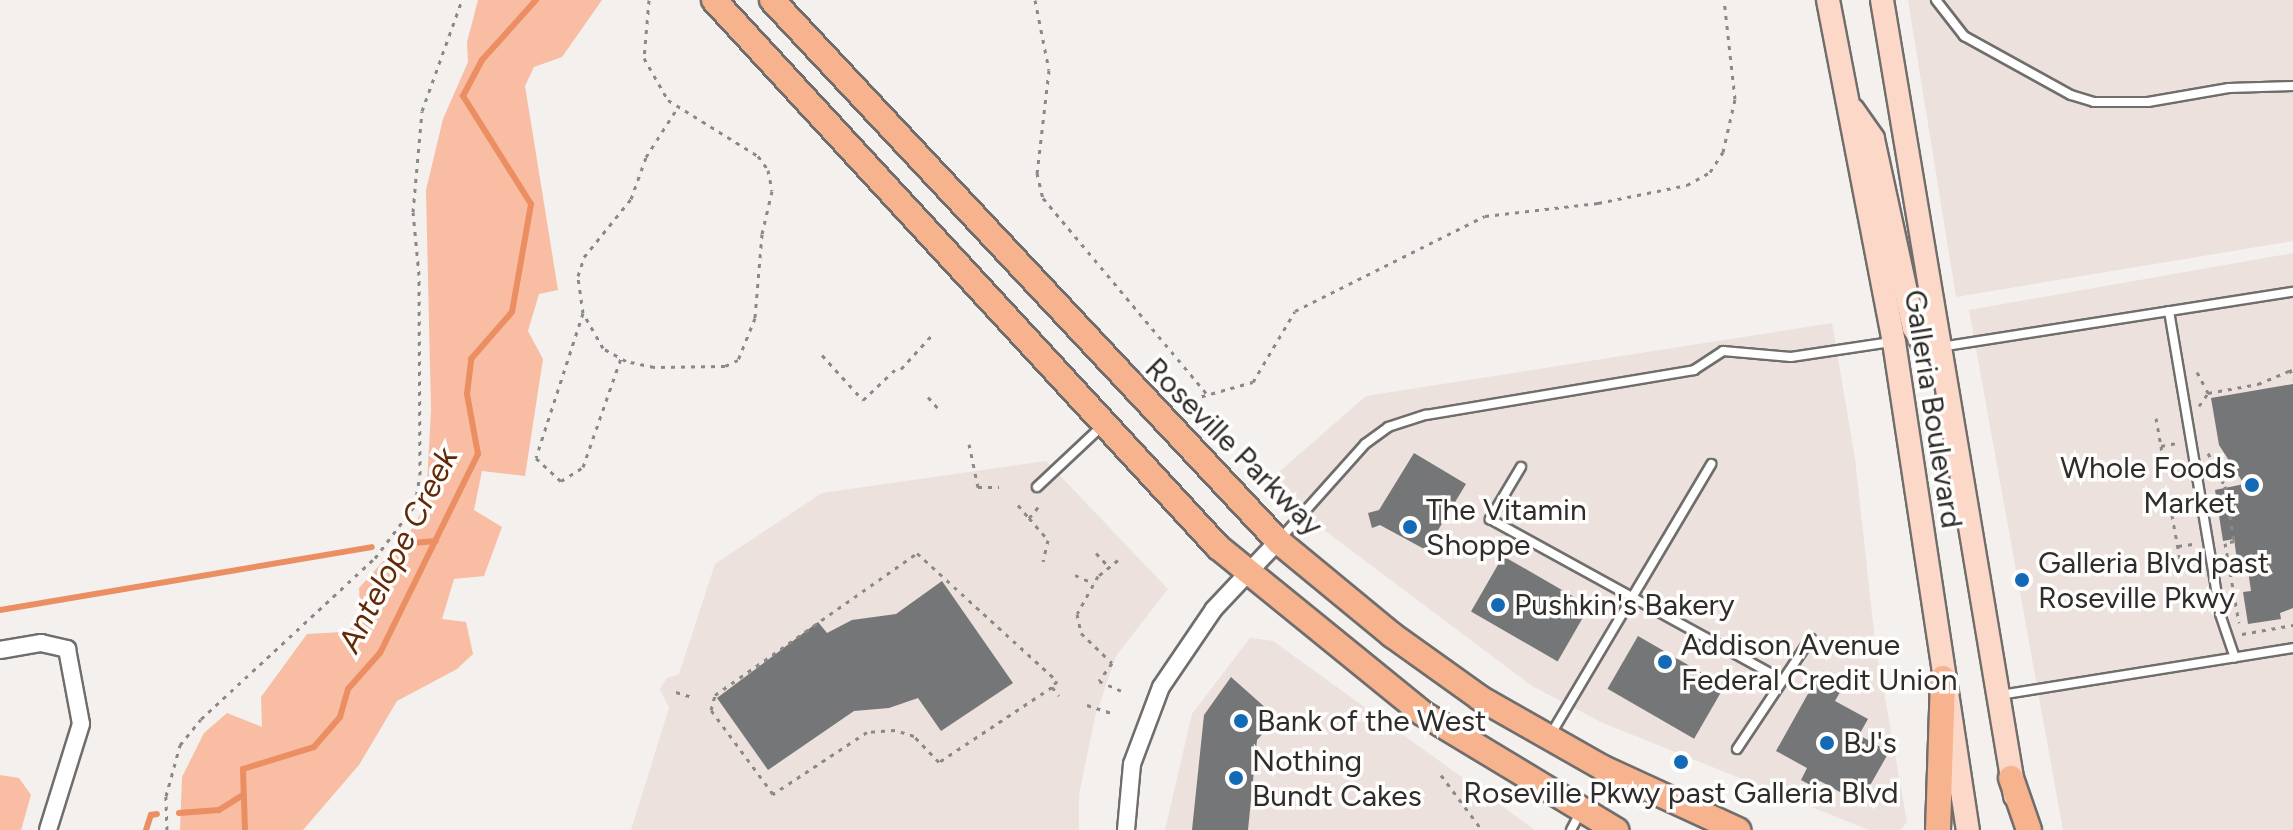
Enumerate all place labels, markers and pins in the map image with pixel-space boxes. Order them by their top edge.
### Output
place label: Whole Foods Market [2060,450,2236,520]
marker: Whole Foods Market [2243,476,2261,494]
place label: The Vitamin Shoppe [1426,492,1587,562]
marker: The Vitamin Shoppe [1401,518,1419,536]
place label: Galleria Blvd past Roseville Pkwy [2038,545,2269,616]
marker: Galleria Blvd past Roseville Pkwy [2013,571,2031,589]
place label: Pushkin's Bakery [1514,587,1734,623]
marker: Pushkin's Bakery [1489,596,1507,614]
place label: Addison Avenue Federal Credit Union [1681,627,1957,698]
marker: Addison Avenue Federal Credit Union [1656,653,1674,671]
place label: Bank of the West [1257,703,1486,739]
marker: Bank of the West [1232,712,1250,730]
place label: BJ's [1843,725,1897,761]
marker: BJ's [1818,734,1836,752]
place label: Nothing Bundt Cakes [1252,743,1422,814]
marker: Roseville Pkwy past Galleria Blvd [1672,753,1690,771]
marker: Nothing Bundt Cakes [1227,769,1245,787]
place label: Roseville Pkwy past Galleria Blvd [1463,775,1899,811]

